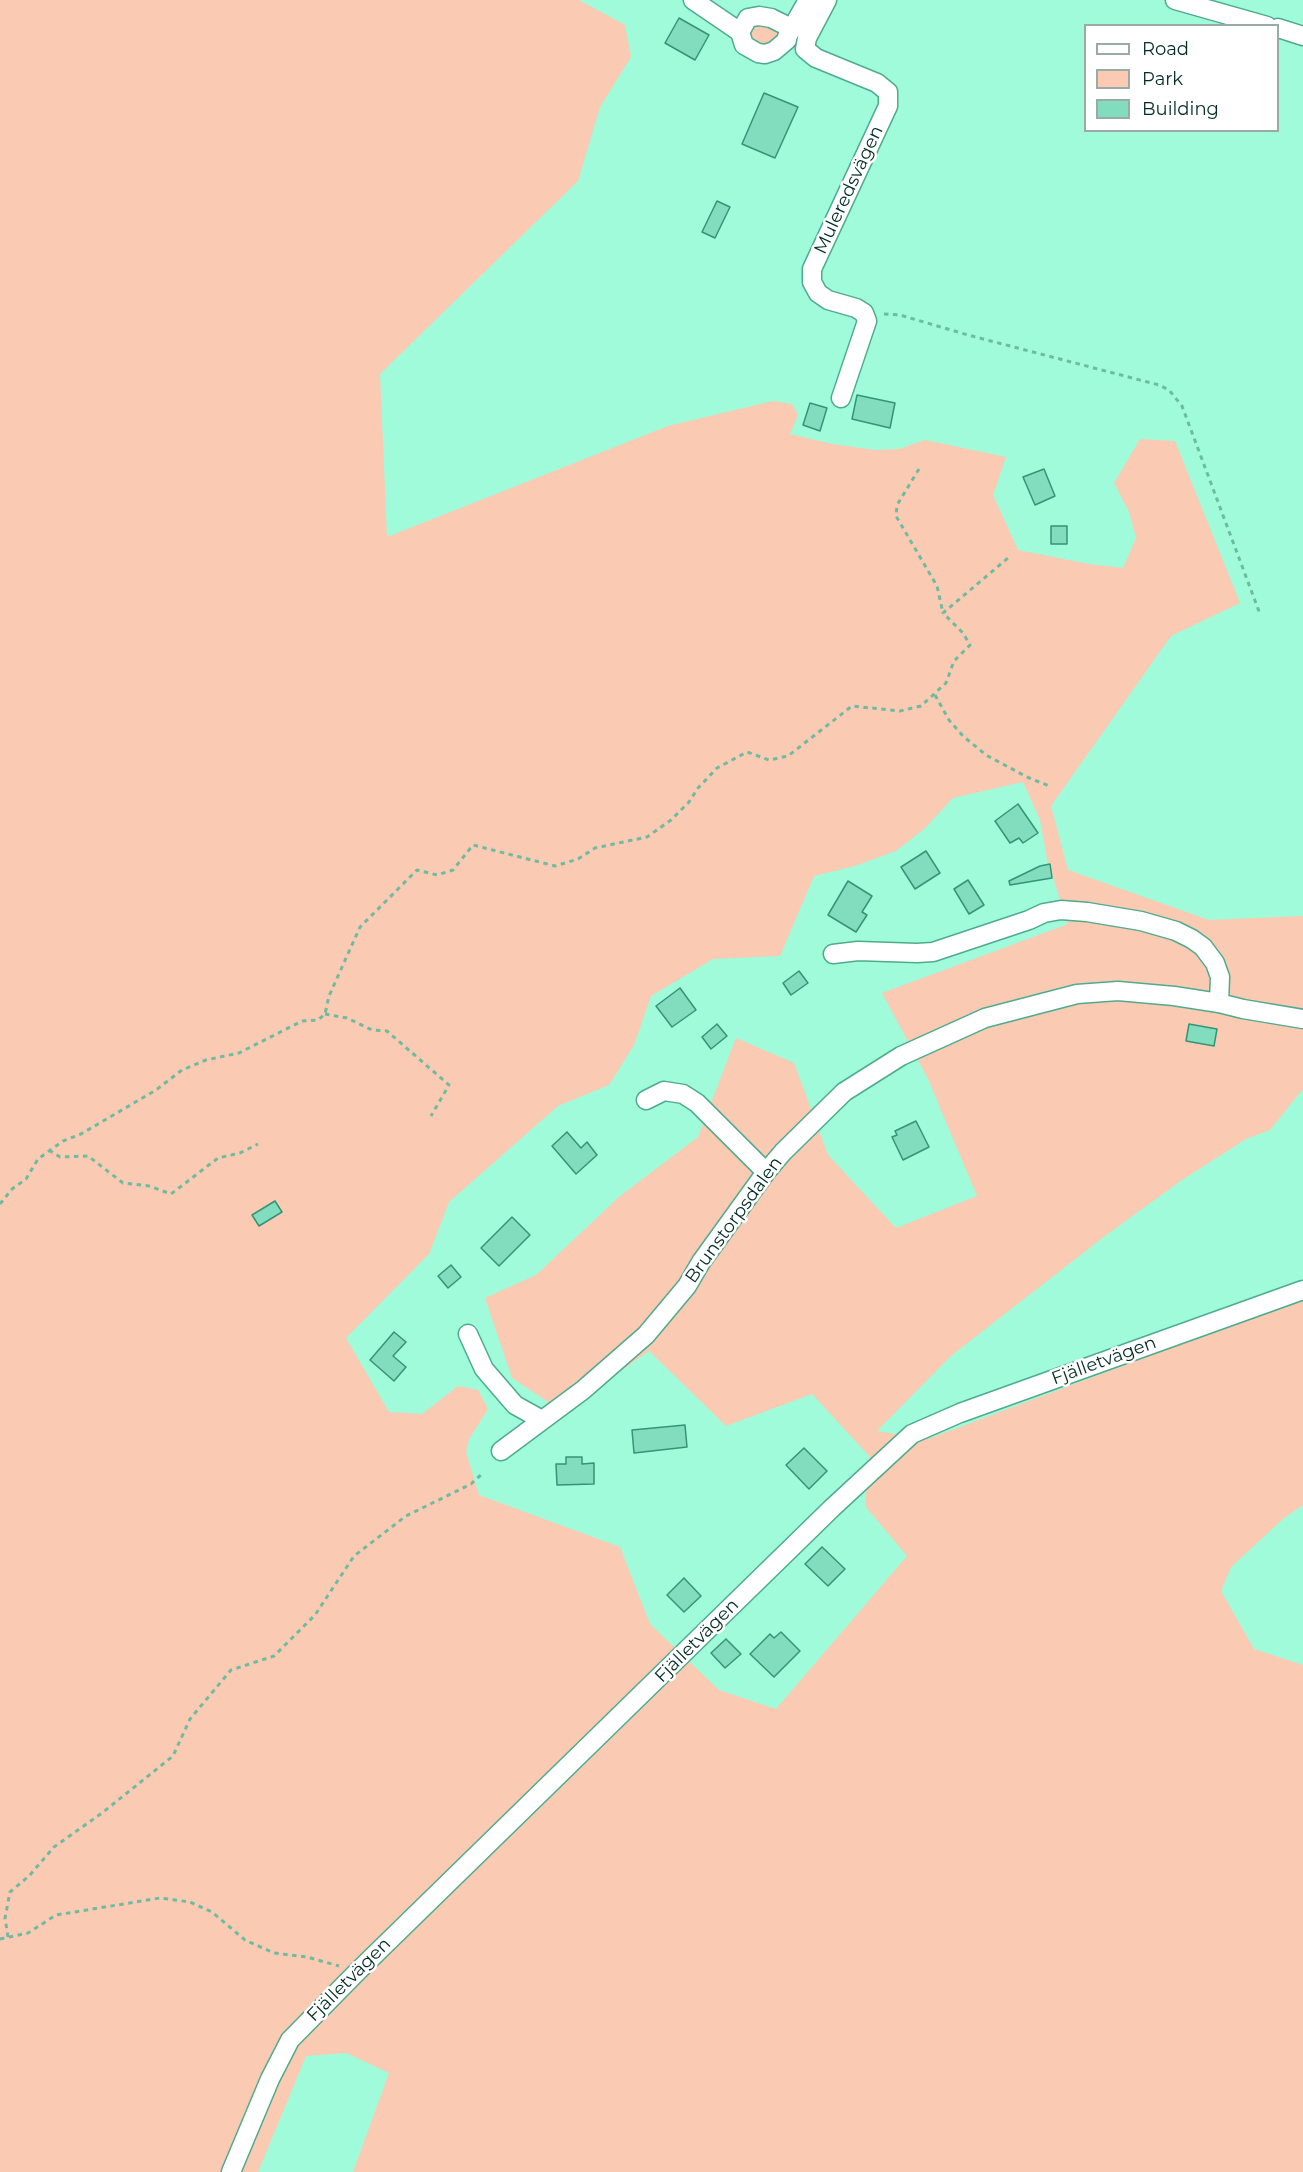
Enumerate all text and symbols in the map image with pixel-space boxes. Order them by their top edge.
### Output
legend [1084,24,1279,132]
text: Road [1142,38,1189,60]
text: Park [1142,68,1183,90]
text: Building [1142,98,1219,120]
street label: Muleredsvägen [810,122,888,258]
street label: Brunstorpsdalen [681,1153,787,1287]
street label: Fjälletvägen [1049,1332,1159,1390]
street label: Fjälletvägen [651,1595,743,1687]
street label: Fjälletvägen [303,1934,395,2026]

